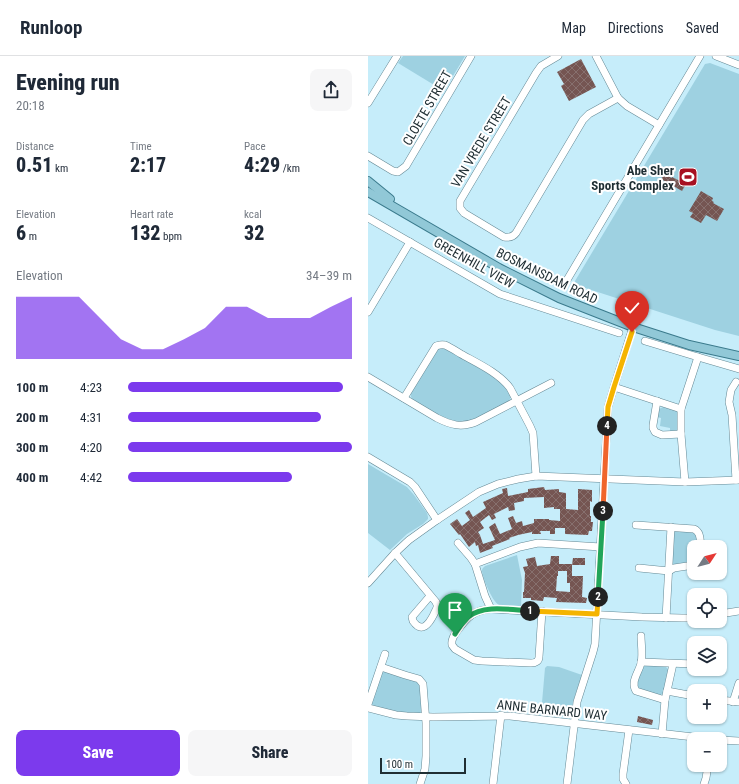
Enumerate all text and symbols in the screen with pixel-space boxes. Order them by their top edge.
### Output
text: Runloop [20,16,82,39]
text: Map [562,20,586,36]
text: Directions [608,20,664,36]
text: Saved [686,20,719,36]
street label: CLOETE STREET [400,68,455,148]
button: share [310,69,352,111]
text: Evening run [16,70,120,95]
street label: VAN VREDE STREET [448,94,514,190]
text: 20:18 [16,98,45,113]
text: Distance [16,140,54,153]
text: Time [130,140,152,153]
text: Pace [244,140,266,153]
text: 0.51 [16,153,52,177]
text: 2:17 [130,153,166,177]
text: 4:29 [244,153,280,177]
text: km [52,162,68,175]
text: /km [280,162,300,175]
place label: Abe Sher Sports Complex [591,163,675,193]
sports icon: Abe Sher Sports Complex [677,166,699,188]
text: Elevation [16,208,56,221]
text: Heart rate [130,208,173,221]
text: kcal [244,208,262,221]
text: 6 [16,221,26,245]
text: 132 [130,221,161,245]
text: 32 [244,221,264,245]
text: m [26,230,37,243]
text: bpm [161,230,182,243]
street label: GREENHILL VIEW [431,235,517,291]
street label: BOSMANSDAM ROAD [494,245,600,307]
text: Elevation [16,268,63,283]
text: 34–39 m [306,268,352,283]
pin [615,291,649,332]
icon: check [621,297,643,319]
text: 100 m [16,380,48,395]
text: 4:23 [80,380,102,395]
text: 200 m [16,410,48,425]
text: 4:31 [80,410,102,425]
pin: 4 [597,416,617,436]
text: 4 [604,419,610,432]
text: 300 m [16,440,48,455]
text: 4:20 [80,440,102,455]
text: 400 m [16,470,48,485]
text: 4:42 [80,470,102,485]
pin: 3 [593,501,613,521]
text: 3 [600,504,606,517]
north arrow [687,540,727,580]
map controls [687,540,727,772]
pin: 2 [588,587,608,607]
button: locate [687,588,727,628]
text: 2 [595,590,601,603]
pin [438,593,472,634]
icon: arrive [444,599,466,621]
pin: 1 [520,601,540,621]
text: 1 [527,604,533,617]
button: layers [687,636,727,676]
button: + [687,684,727,724]
street label: ANNE BARNARD WAY [496,697,608,723]
button: Save [16,730,180,776]
button: Share [188,730,352,776]
button: − [687,732,727,772]
scale bar [380,756,466,775]
text: 100 m [386,758,413,771]

